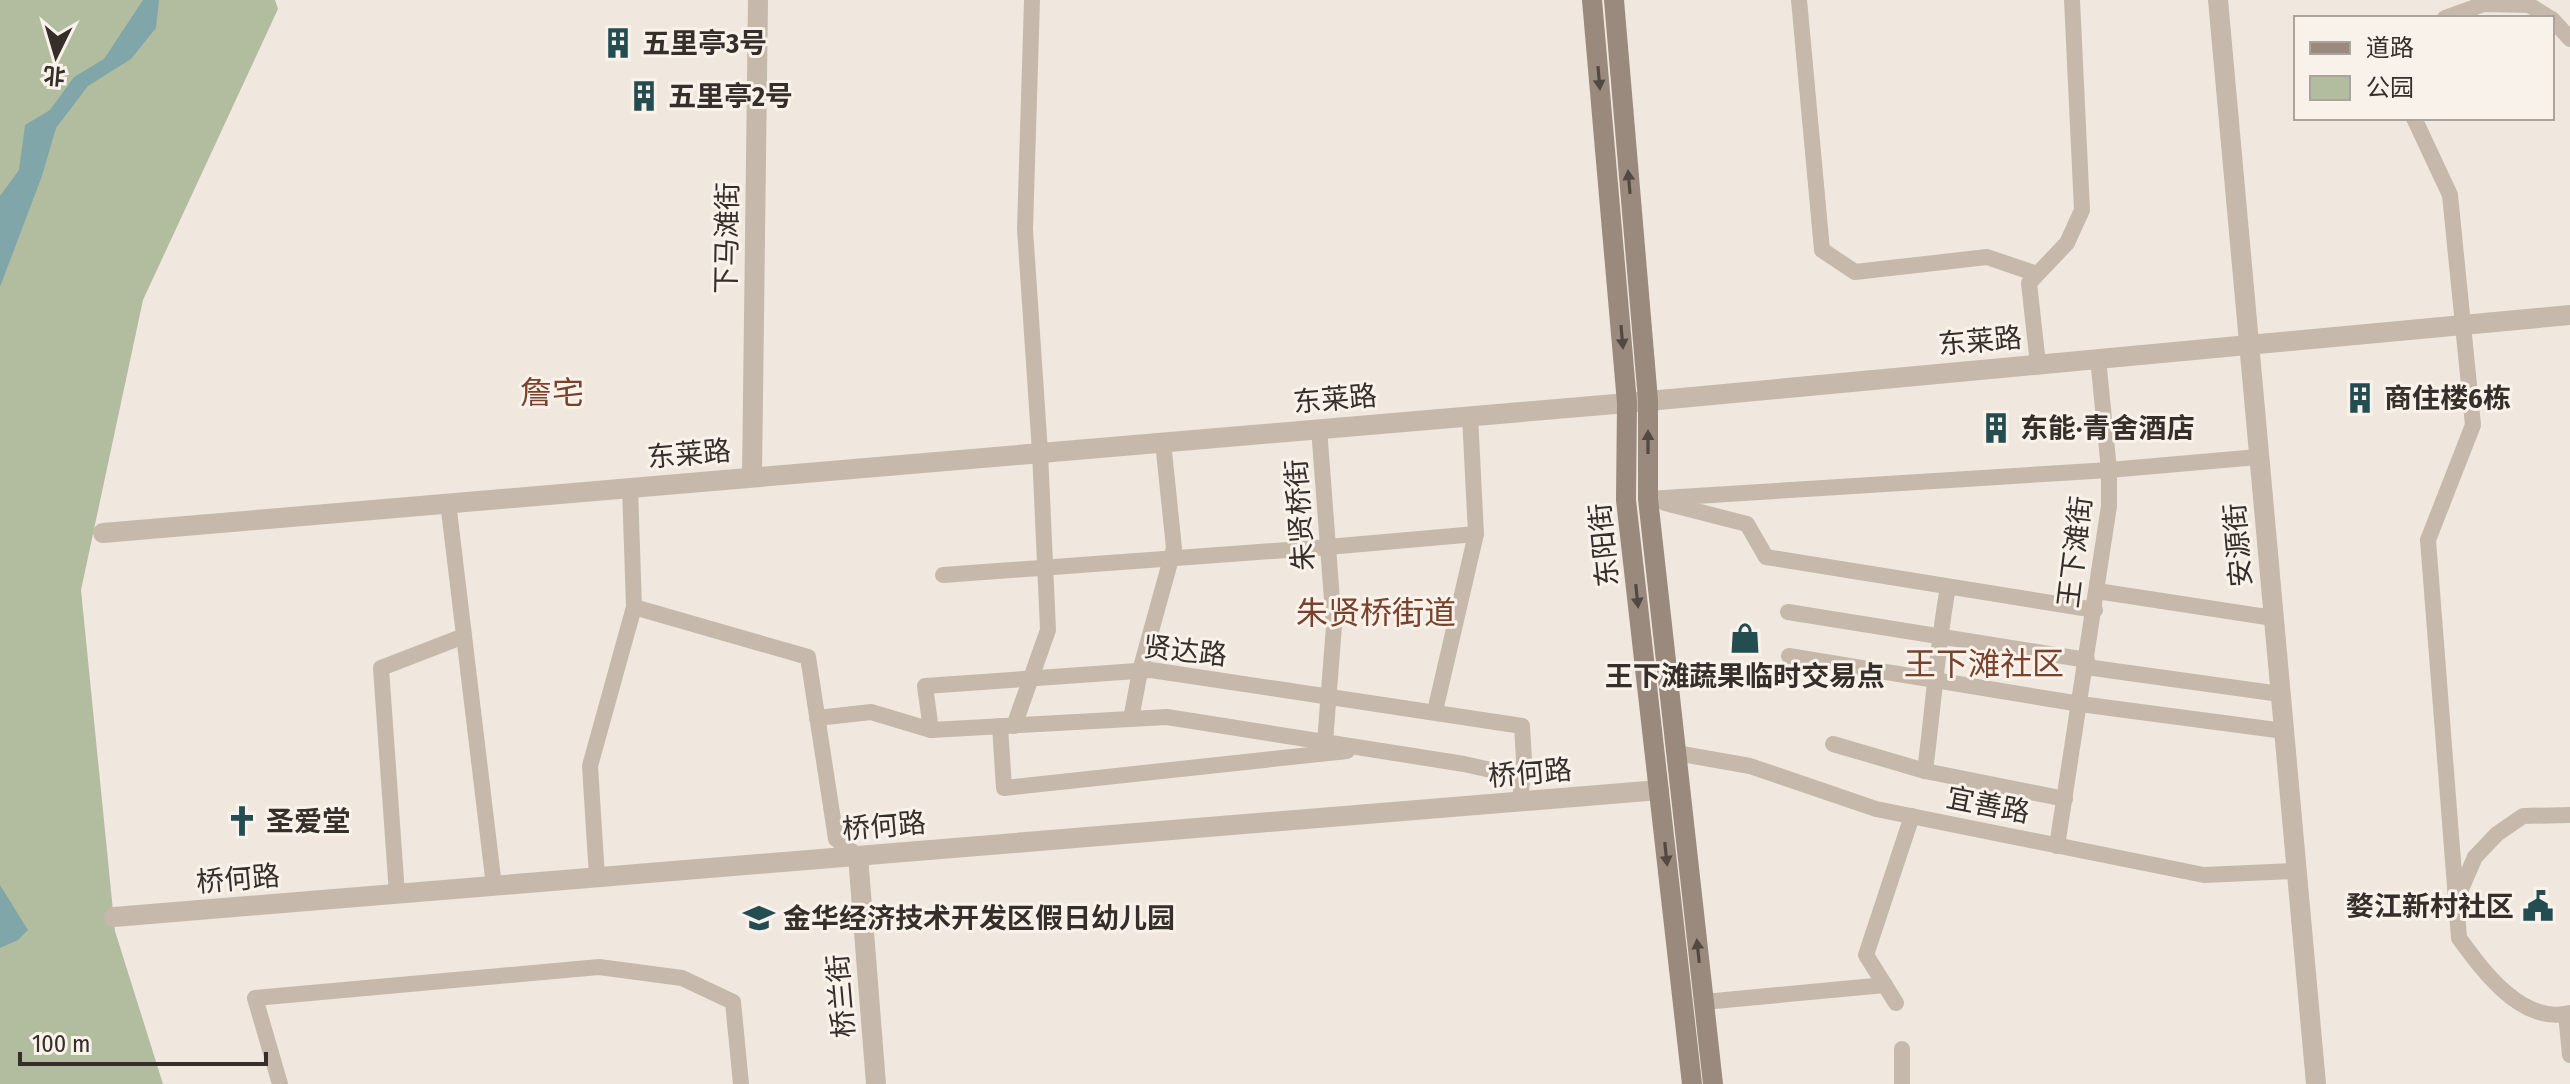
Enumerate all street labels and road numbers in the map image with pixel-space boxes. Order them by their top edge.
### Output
street label: 下马滩街 [710,182,744,294]
street label: 东莱路 [1937,321,2023,361]
street label: 东莱路 [1292,379,1378,419]
street label: 东莱路 [646,434,732,474]
street label: 朱贤桥街 [1280,458,1320,572]
street label: 王下滩街 [2052,494,2098,610]
street label: 东阳街 [1583,501,1625,589]
street label: 安源街 [2218,502,2258,588]
street label: 贤达路 [1141,630,1229,672]
street label: 桥何路 [1487,753,1573,793]
street label: 宜善路 [1944,781,2032,829]
street label: 桥何路 [841,806,927,846]
street label: 桥何路 [195,859,281,899]
street label: 桥兰街 [821,953,861,1039]

